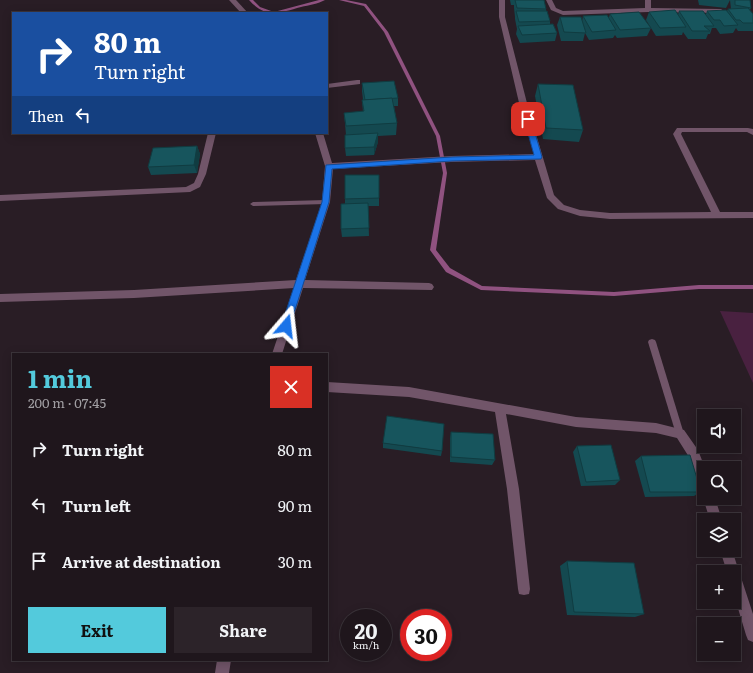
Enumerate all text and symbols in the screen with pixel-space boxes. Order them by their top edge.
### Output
text: 80 m [94,20,161,62]
icon: right [28,28,80,80]
text: Turn right [94,58,185,85]
pin [511,102,545,136]
text: Then [28,104,64,127]
icon: left [72,104,94,126]
icon: arrive [517,108,539,130]
position arrow [265,305,307,347]
text: 1 min [28,360,92,395]
button: close [270,366,312,408]
text: 200 m · 07:45 [28,393,106,412]
map controls [697,409,741,661]
button: sound [697,409,741,453]
icon: right [28,438,50,460]
text: Turn right [62,438,144,461]
text: 80 m [278,438,312,461]
button: search [697,461,741,505]
icon: left [28,494,50,516]
text: Turn left [62,494,131,517]
text: 90 m [278,494,312,517]
button: layers [697,513,741,557]
icon: arrive [28,550,50,572]
text: Arrive at destination [62,550,221,573]
text: 30 m [278,550,312,573]
button: + [697,565,741,609]
button: Exit [28,607,166,653]
button: Share [174,607,312,653]
speed limit sign: 30 [400,609,452,661]
text: 20 [354,615,378,645]
button: − [697,617,741,661]
text: km/h [353,637,379,652]

